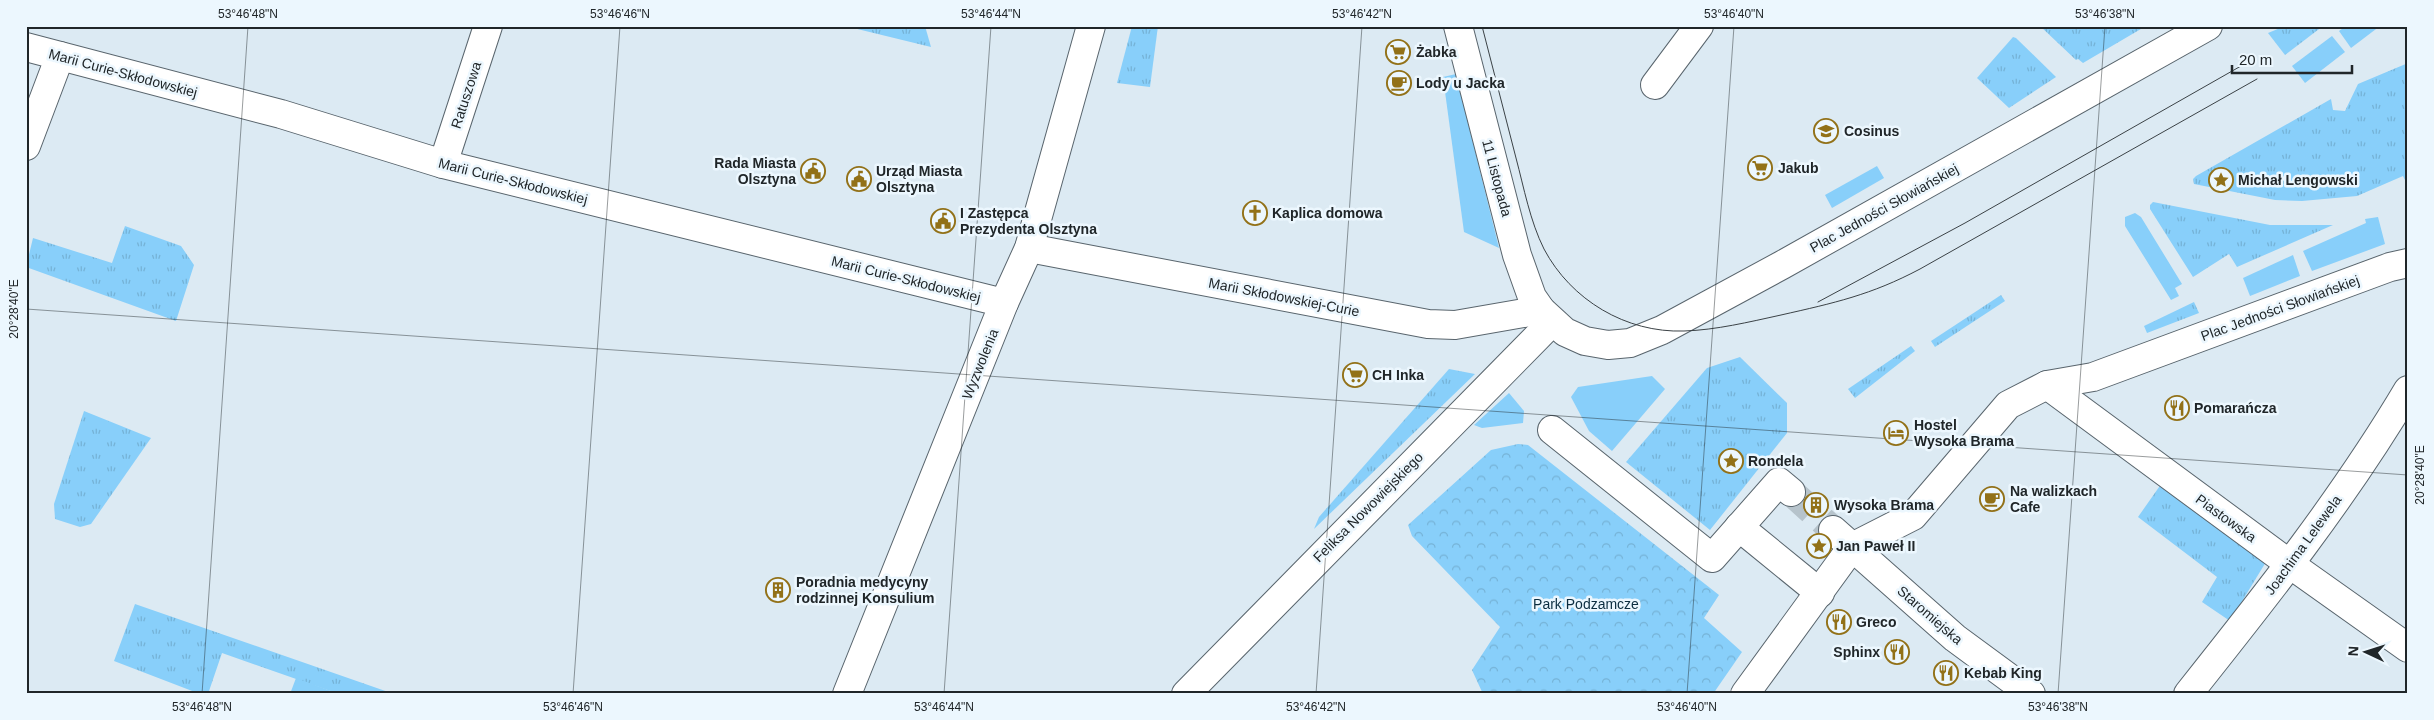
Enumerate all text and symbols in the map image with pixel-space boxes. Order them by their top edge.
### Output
text: 53°46'48"N [218,7,278,21]
text: 53°46'46"N [590,7,650,21]
text: 53°46'44"N [961,7,1021,21]
text: 53°46'42"N [1332,7,1392,21]
text: 53°46'40"N [1704,7,1764,21]
text: 53°46'38"N [2075,7,2135,21]
supermarket icon: Żabka [1385,39,1411,65]
scale bar [2232,42,2352,74]
place label: Żabka [1416,44,1457,60]
street label: Marii Curie-Skłodowskiej [47,45,199,101]
text: 20 m [2239,51,2272,68]
street label: Ratuszowa [448,59,484,130]
cafe icon: Lody u Jacka [1386,70,1412,96]
place label: Lody u Jacka [1416,75,1505,91]
school or university icon: Cosinus [1813,118,1839,144]
place label: Cosinus [1844,123,1899,139]
street label: 11 Listopada [1479,138,1515,218]
street label: Marii Curie-Skłodowskiej [437,155,589,207]
place label: Rada Miasta Olsztyna [714,155,796,187]
supermarket icon: Jakub [1747,155,1773,181]
public building icon: Rada Miasta Olsztyna [800,158,826,184]
place label: Jakub [1778,160,1818,176]
street label: Plac Jedności Słowiańskiej [1807,160,1961,256]
place label: Urząd Miasta Olsztyna [876,163,963,195]
public building icon: Urząd Miasta Olsztyna [846,166,872,192]
place icon: Michał Lengowski [2208,167,2234,193]
place label: Michał Lengowski [2238,172,2358,188]
church icon: Kaplica domowa [1242,200,1268,226]
place label: I Zastępca Prezydenta Olsztyna [960,205,1097,237]
place label: Kaplica domowa [1272,205,1383,221]
public building icon: I Zastępca Prezydenta Olsztyna [930,208,956,234]
street label: Marii Curie-Skłodowskiej [830,253,982,305]
street label: Plac Jedności Słowiańskiej [2199,272,2361,344]
street label: Marii Skłodowskiej-Curie [1207,275,1361,320]
text: 20°28'40"E [7,279,21,339]
street label: Wyzwolenia [959,326,1001,402]
supermarket icon: CH Inka [1342,362,1368,388]
place label: CH Inka [1372,367,1424,383]
restaurant icon: Pomarańcza [2164,395,2190,421]
place label: Pomarańcza [2194,400,2277,416]
place label: Hostel Wysoka Brama [1914,417,2014,449]
hotel icon: Hostel Wysoka Brama [1883,420,1909,446]
text: 20°28'40"E [2413,445,2427,505]
place icon: Rondela [1718,448,1744,474]
street label: Feliksa Nowowiejskiego [1310,449,1426,565]
place label: Rondela [1748,453,1803,469]
place label: Na walizkach Cafe [2010,483,2097,515]
cafe icon: Na walizkach Cafe [1979,486,2005,512]
street label: Piastowska [2193,491,2260,545]
building icon: Wysoka Brama [1803,492,1829,518]
street label: Joachima Lelewela [2262,492,2345,598]
place label: Wysoka Brama [1834,497,1934,513]
place icon: Jan Paweł II [1806,533,1832,559]
place label: Jan Paweł II [1836,538,1915,554]
place label: Poradnia medycyny rodzinnej Konsulium [796,574,934,606]
building icon: Poradnia medycyny rodzinnej Konsulium [765,577,791,603]
street label: Staromiejska [1894,582,1966,648]
park label: Park Podzamcze [1533,596,1639,612]
restaurant icon: Greco [1826,609,1852,635]
place label: Greco [1856,614,1896,630]
north arrow [2342,628,2392,678]
restaurant icon: Sphinx [1884,639,1910,665]
place label: Sphinx [1833,644,1880,660]
text: N [2345,645,2361,657]
restaurant icon: Kebab King [1933,660,1959,686]
place label: Kebab King [1964,665,2042,681]
text: 53°46'48"N [172,700,232,714]
text: 53°46'46"N [543,700,603,714]
text: 53°46'44"N [914,700,974,714]
text: 53°46'42"N [1286,700,1346,714]
text: 53°46'40"N [1657,700,1717,714]
text: 53°46'38"N [2028,700,2088,714]

